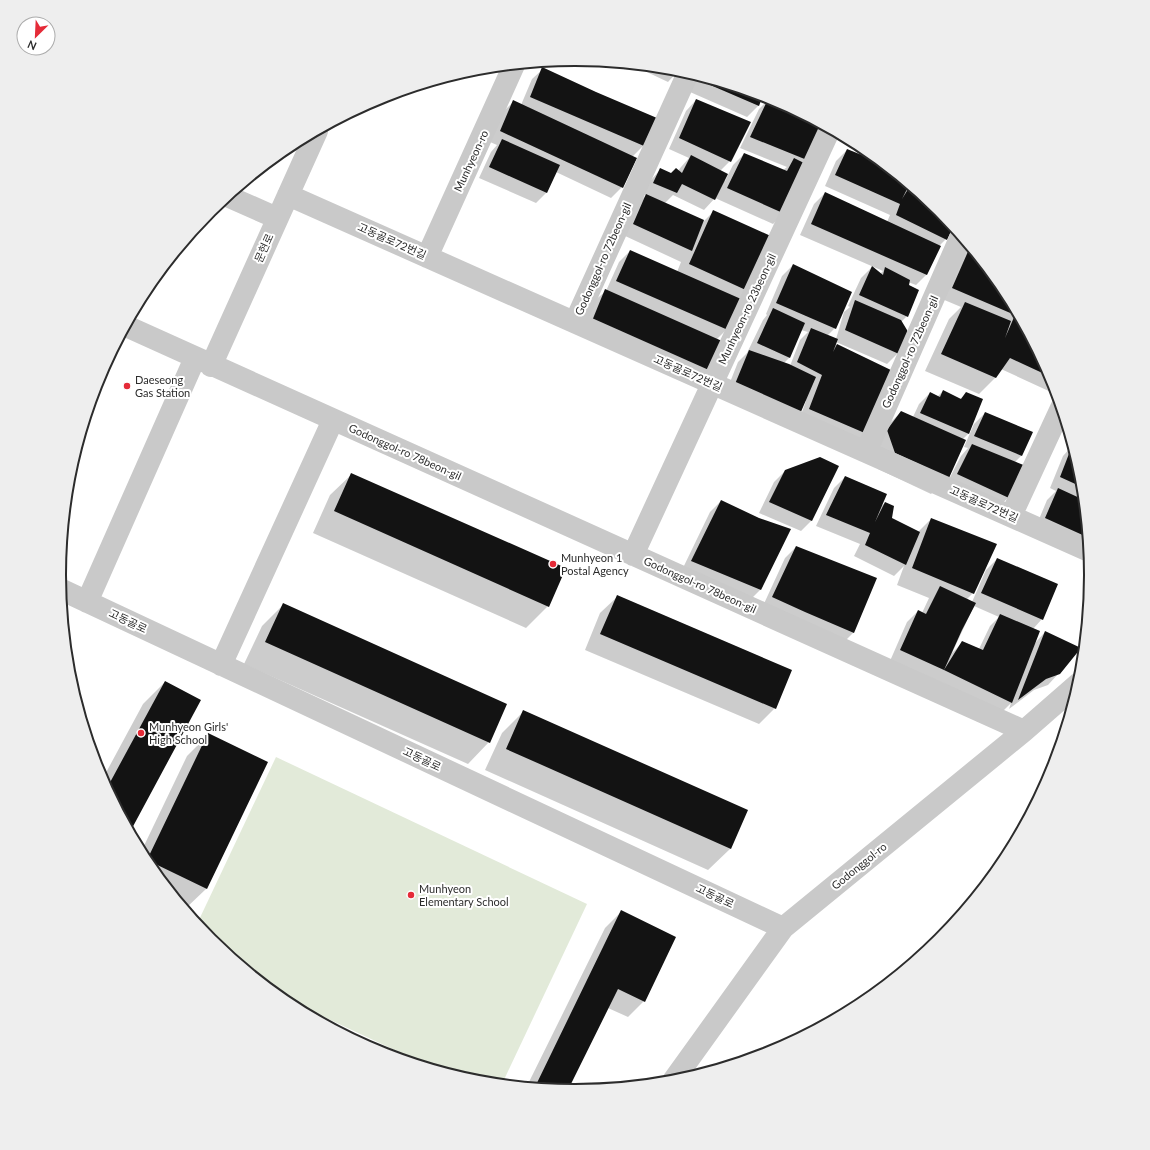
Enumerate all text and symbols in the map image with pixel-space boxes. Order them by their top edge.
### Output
north arrow [16,16,56,56]
text: N [25,38,38,53]
street label: Munhyeon-ro [451,128,490,194]
street label: Godonggol-ro 72beon-gil [572,200,633,317]
street label: 고동골로72번길 [356,220,428,261]
street label: 문현로 [251,231,276,264]
street label: Munhyeon-ro 23beon-gil [715,251,778,366]
street label: Godonggol-ro 72beon-gil [879,293,940,410]
street label: 고동골로72번길 [652,352,724,393]
place label: Daeseong Gas Station [135,373,190,399]
marker: Daeseong Gas Station [122,381,132,391]
street label: Godonggol-ro 78beon-gil [347,421,464,482]
street label: 고동골로72번길 [948,483,1020,524]
place label: Munhyeon 1 Postal Agency [561,551,629,577]
street label: Godonggol-ro 78beon-gil [642,554,759,615]
marker: Munhyeon 1 Postal Agency [548,559,558,569]
street label: 고동골로 [107,606,149,635]
place label: Munhyeon Girls' High School [149,720,228,746]
marker: Munhyeon Girls' High School [136,728,146,738]
street label: 고동골로 [401,744,443,773]
street label: Godonggol-ro [829,839,889,892]
street label: 고동골로 [694,881,736,910]
place label: Munhyeon Elementary School [419,882,509,908]
marker: Munhyeon Elementary School [406,890,416,900]

